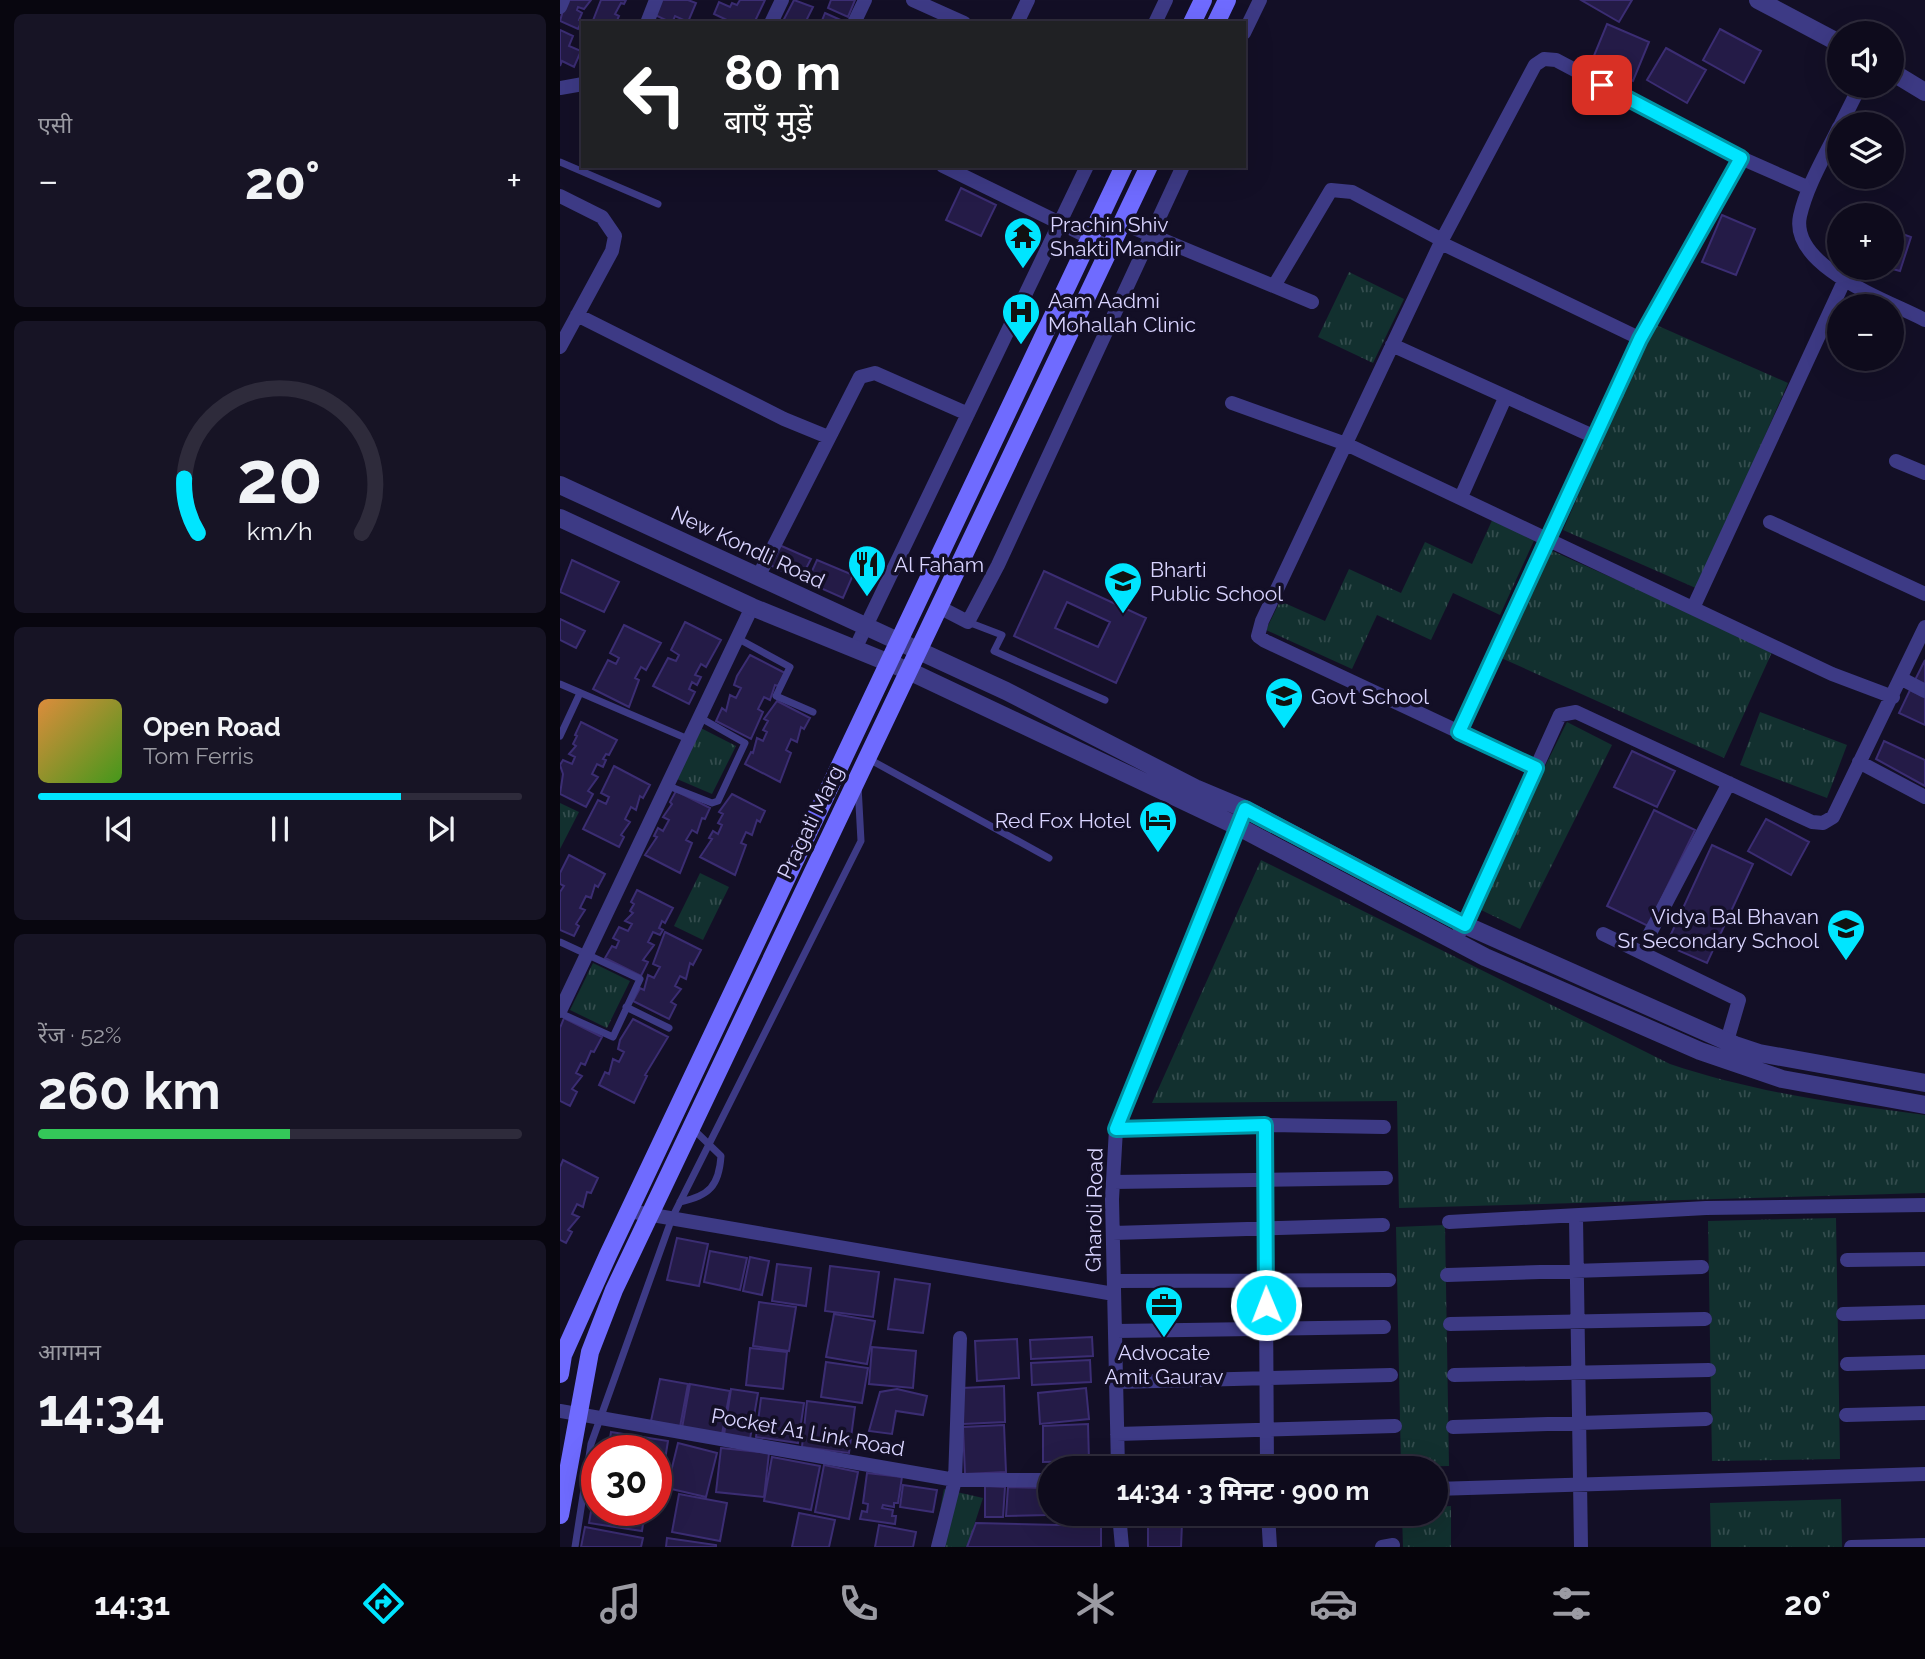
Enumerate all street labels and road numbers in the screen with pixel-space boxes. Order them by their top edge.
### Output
street label: New Kondli Road [667,500,829,594]
street label: Pragati Marg [772,761,848,883]
street label: Gharoli Road [1080,1148,1108,1272]
street label: Pocket A1 Link Road [709,1403,907,1461]

